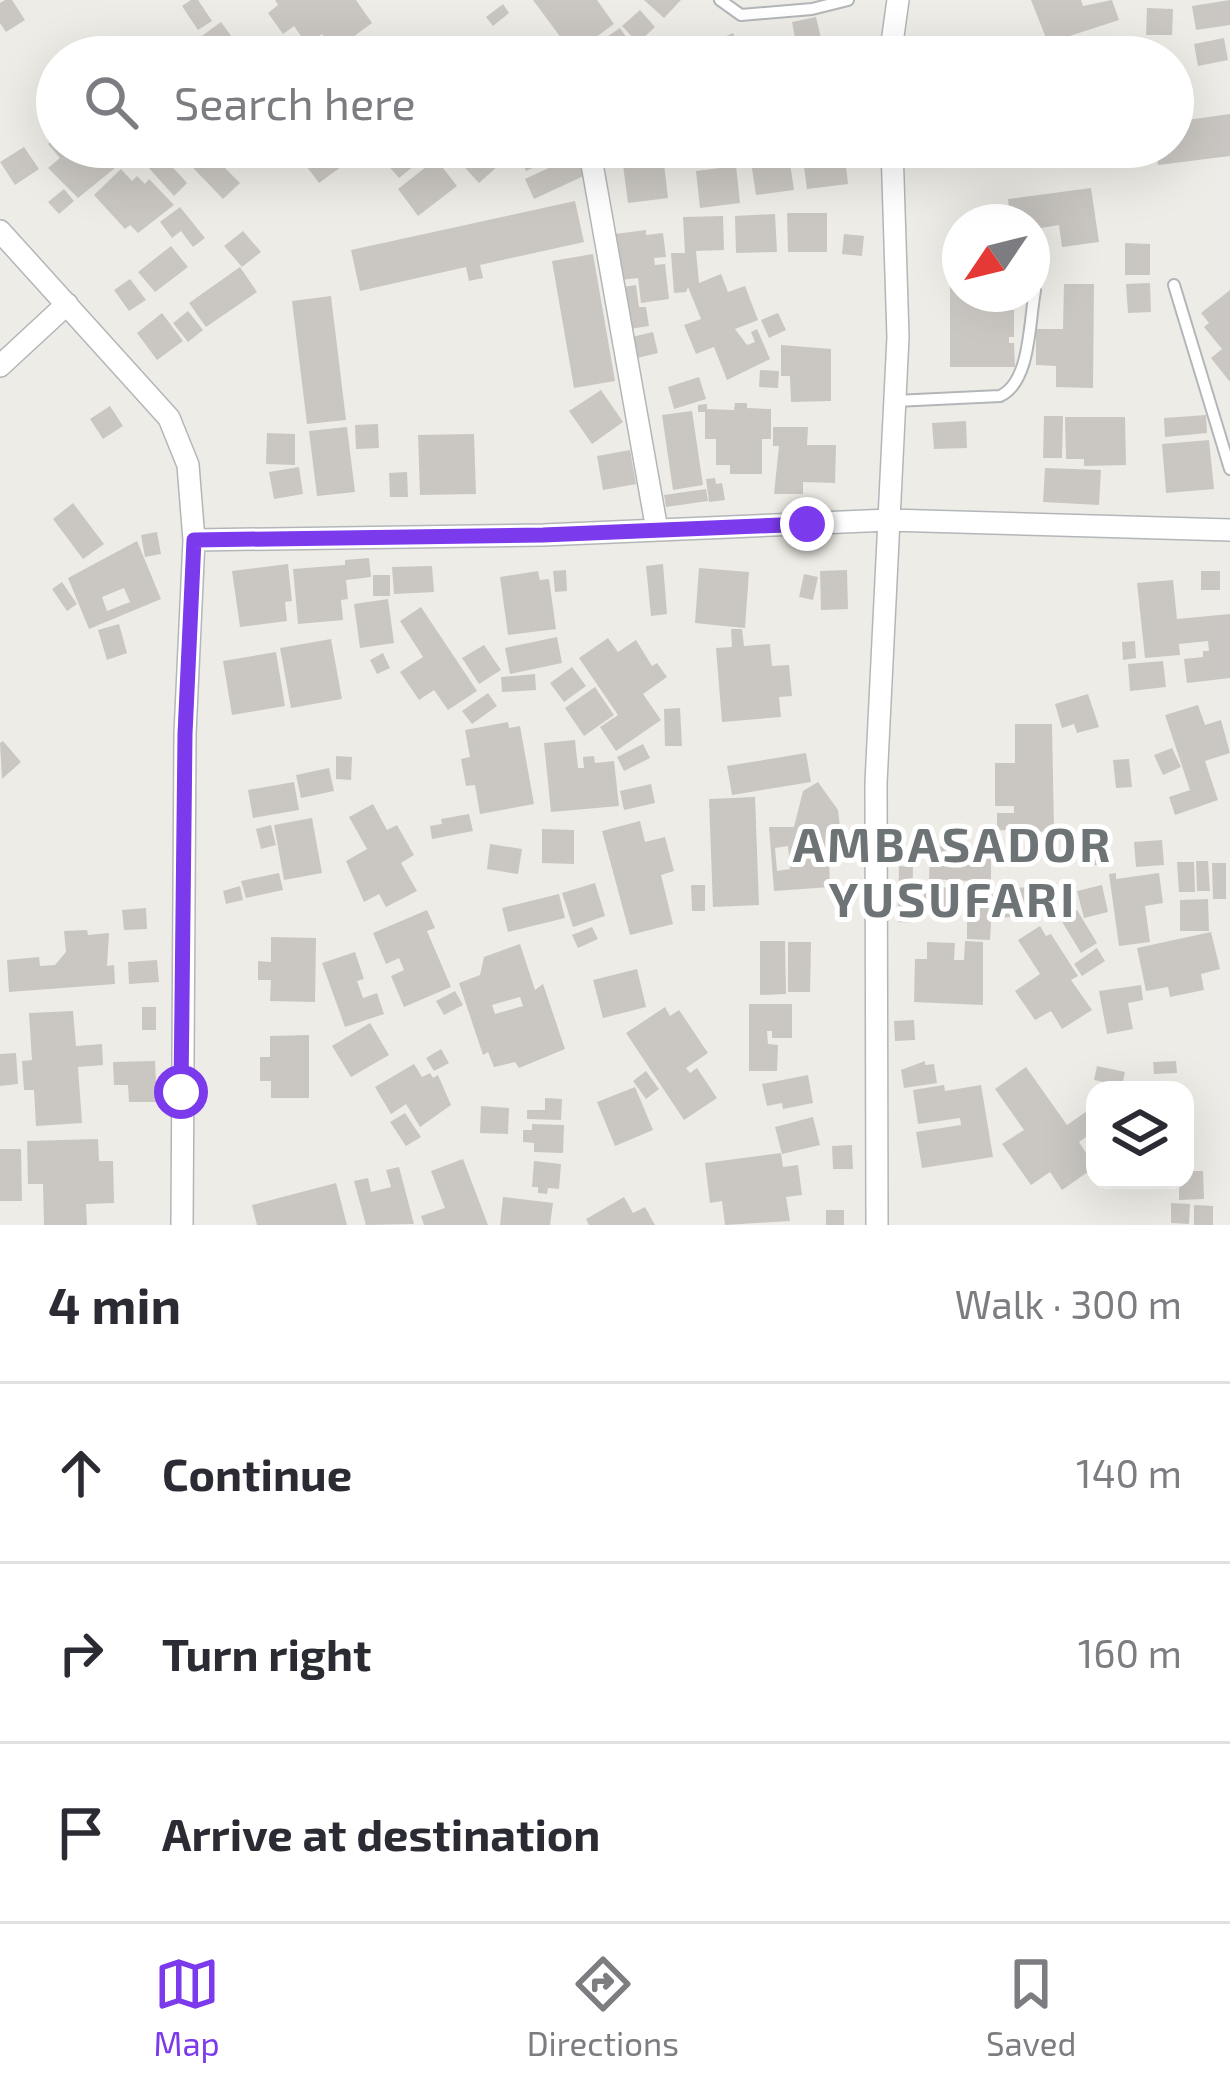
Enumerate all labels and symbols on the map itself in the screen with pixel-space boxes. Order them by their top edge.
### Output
north arrow [942,204,1050,312]
route end [780,497,834,551]
district label: AMBASADOR YUSUFARI [793,814,1113,927]
route start [154,1065,208,1119]

